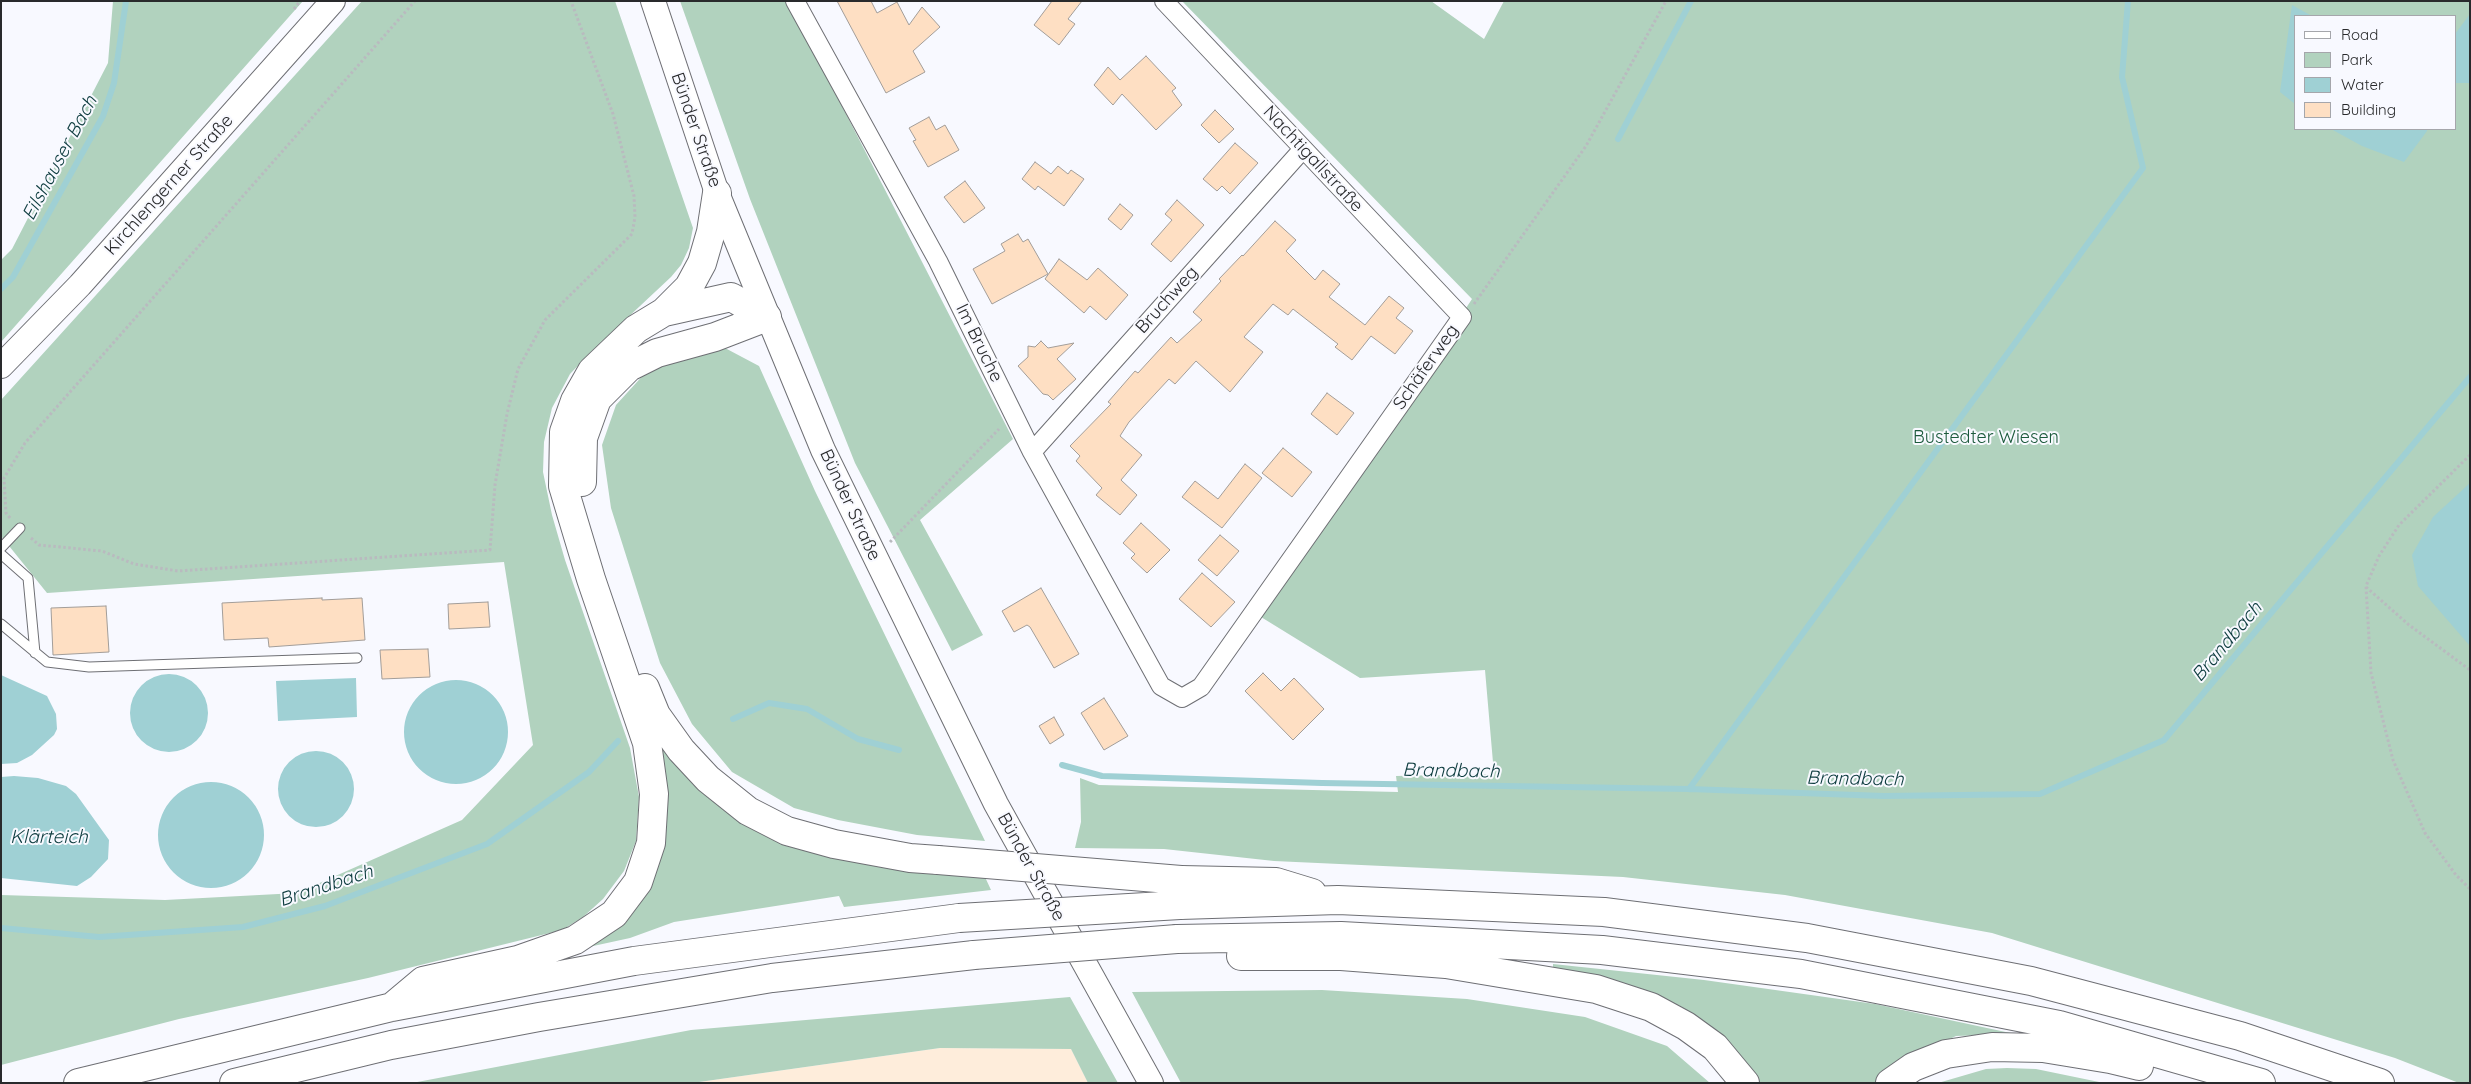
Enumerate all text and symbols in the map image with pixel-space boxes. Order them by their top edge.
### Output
legend [2294,15,2456,130]
text: Road [2341,25,2378,44]
text: Park [2341,50,2373,69]
street label: Bünder Straße [666,70,726,190]
text: Water [2341,75,2384,94]
water label: Eilshauser Bach [18,92,102,224]
text: Building [2341,100,2396,119]
street label: Nachtigallstraße [1258,102,1368,216]
street label: Kirchlengerner Straße [100,110,238,260]
street label: Bruchweg [1131,262,1203,338]
street label: Im Bruche [951,300,1007,386]
street label: Schäferweg [1389,320,1463,414]
park label: Bustedter Wiesen [1913,427,2059,449]
street label: Bünder Straße [815,446,885,564]
water label: Brandbach [2187,597,2267,687]
water label: Brandbach [1402,759,1500,783]
water label: Brandbach [1806,767,1904,791]
street label: Bünder Straße [992,809,1070,925]
water label: Klärteich [10,826,88,848]
water label: Brandbach [276,860,376,912]

